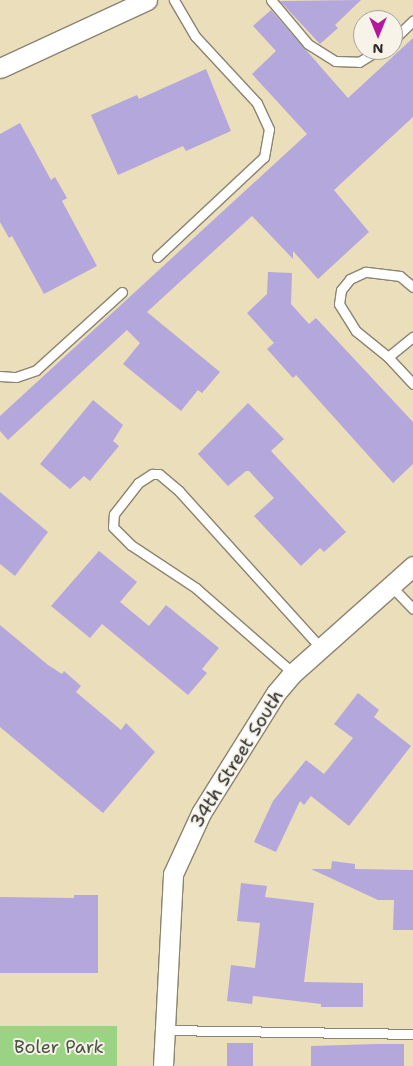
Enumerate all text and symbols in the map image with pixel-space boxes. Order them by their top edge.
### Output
north arrow [353,10,403,60]
text: N [372,40,384,58]
street label: 34th Street South [186,686,288,832]
park label: Boler Park [14,1036,104,1058]

